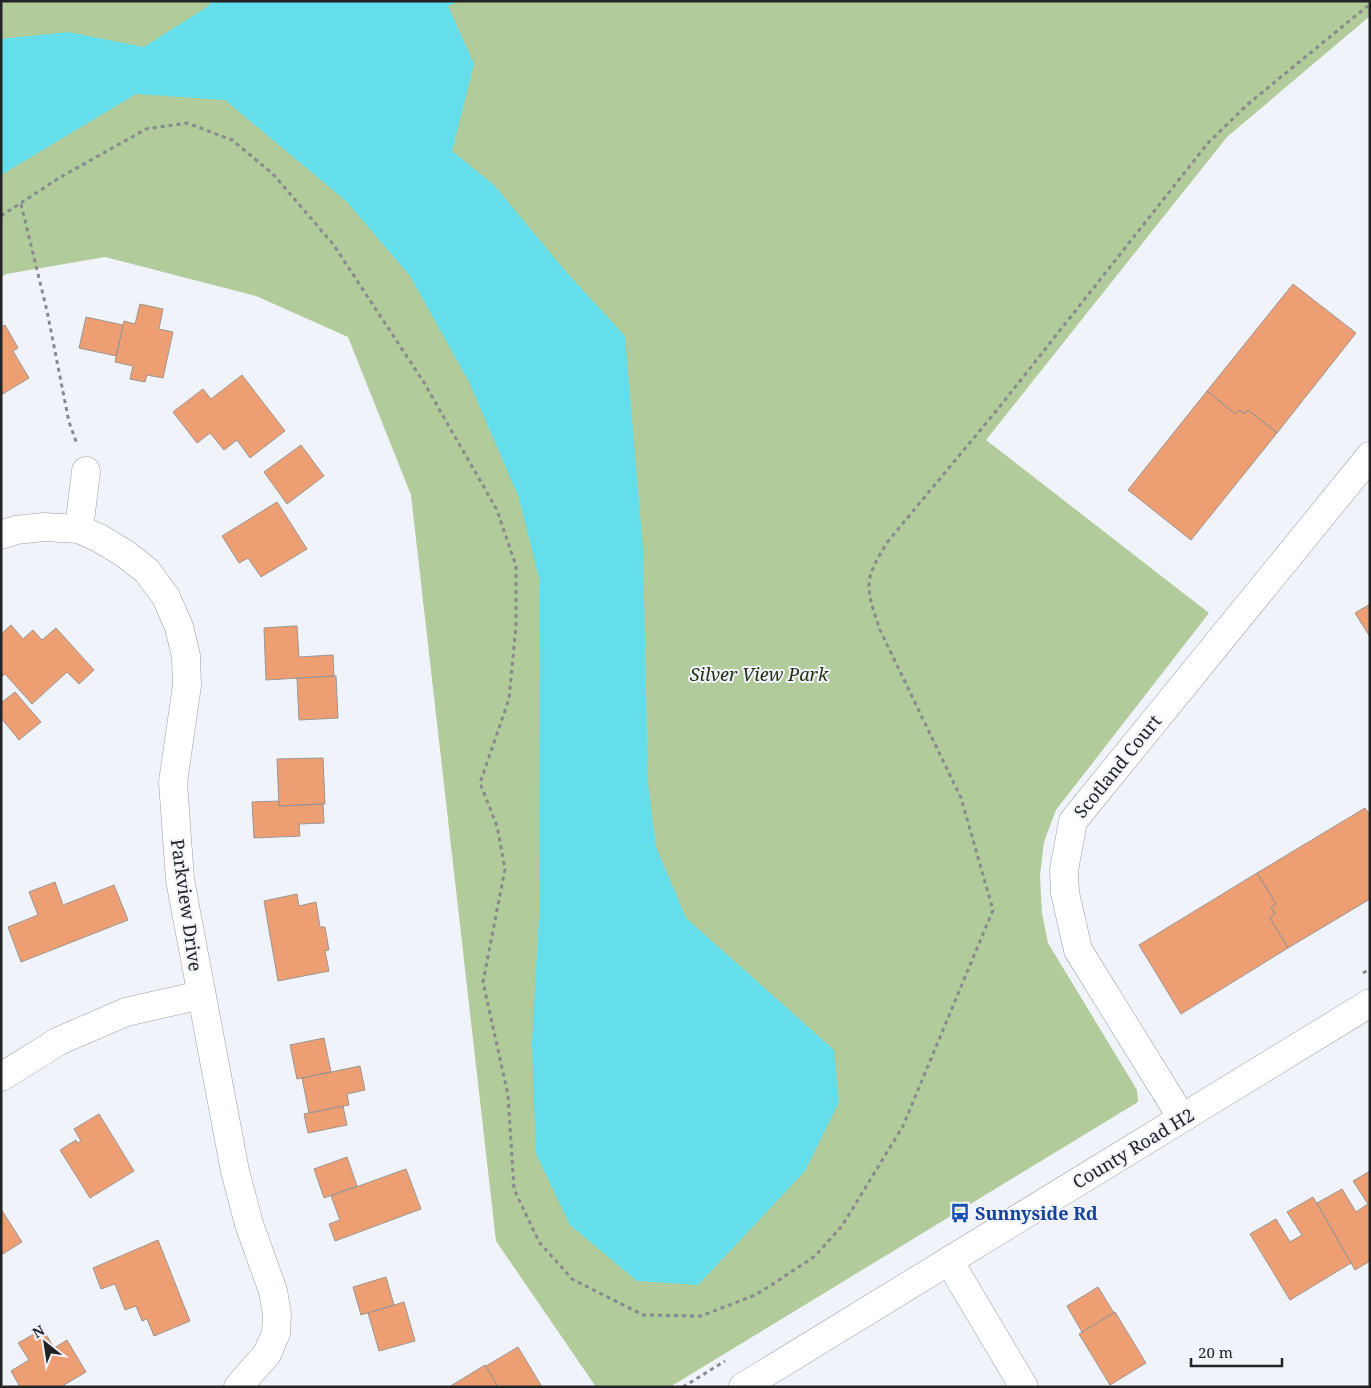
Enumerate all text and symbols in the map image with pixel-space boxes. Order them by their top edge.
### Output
park label: Silver View Park [690,662,829,686]
street label: Scotland Court [1068,709,1166,823]
street label: Parkview Drive [166,837,208,973]
street label: County Road H2 [1068,1102,1198,1194]
place label: Sunnyside Rd [975,1201,1098,1225]
bus stop icon: Sunnyside Rd [949,1202,971,1224]
north arrow [20,1318,70,1368]
text: N [29,1320,48,1342]
scale bar [1191,1336,1282,1368]
text: 20 m [1198,1342,1233,1362]

